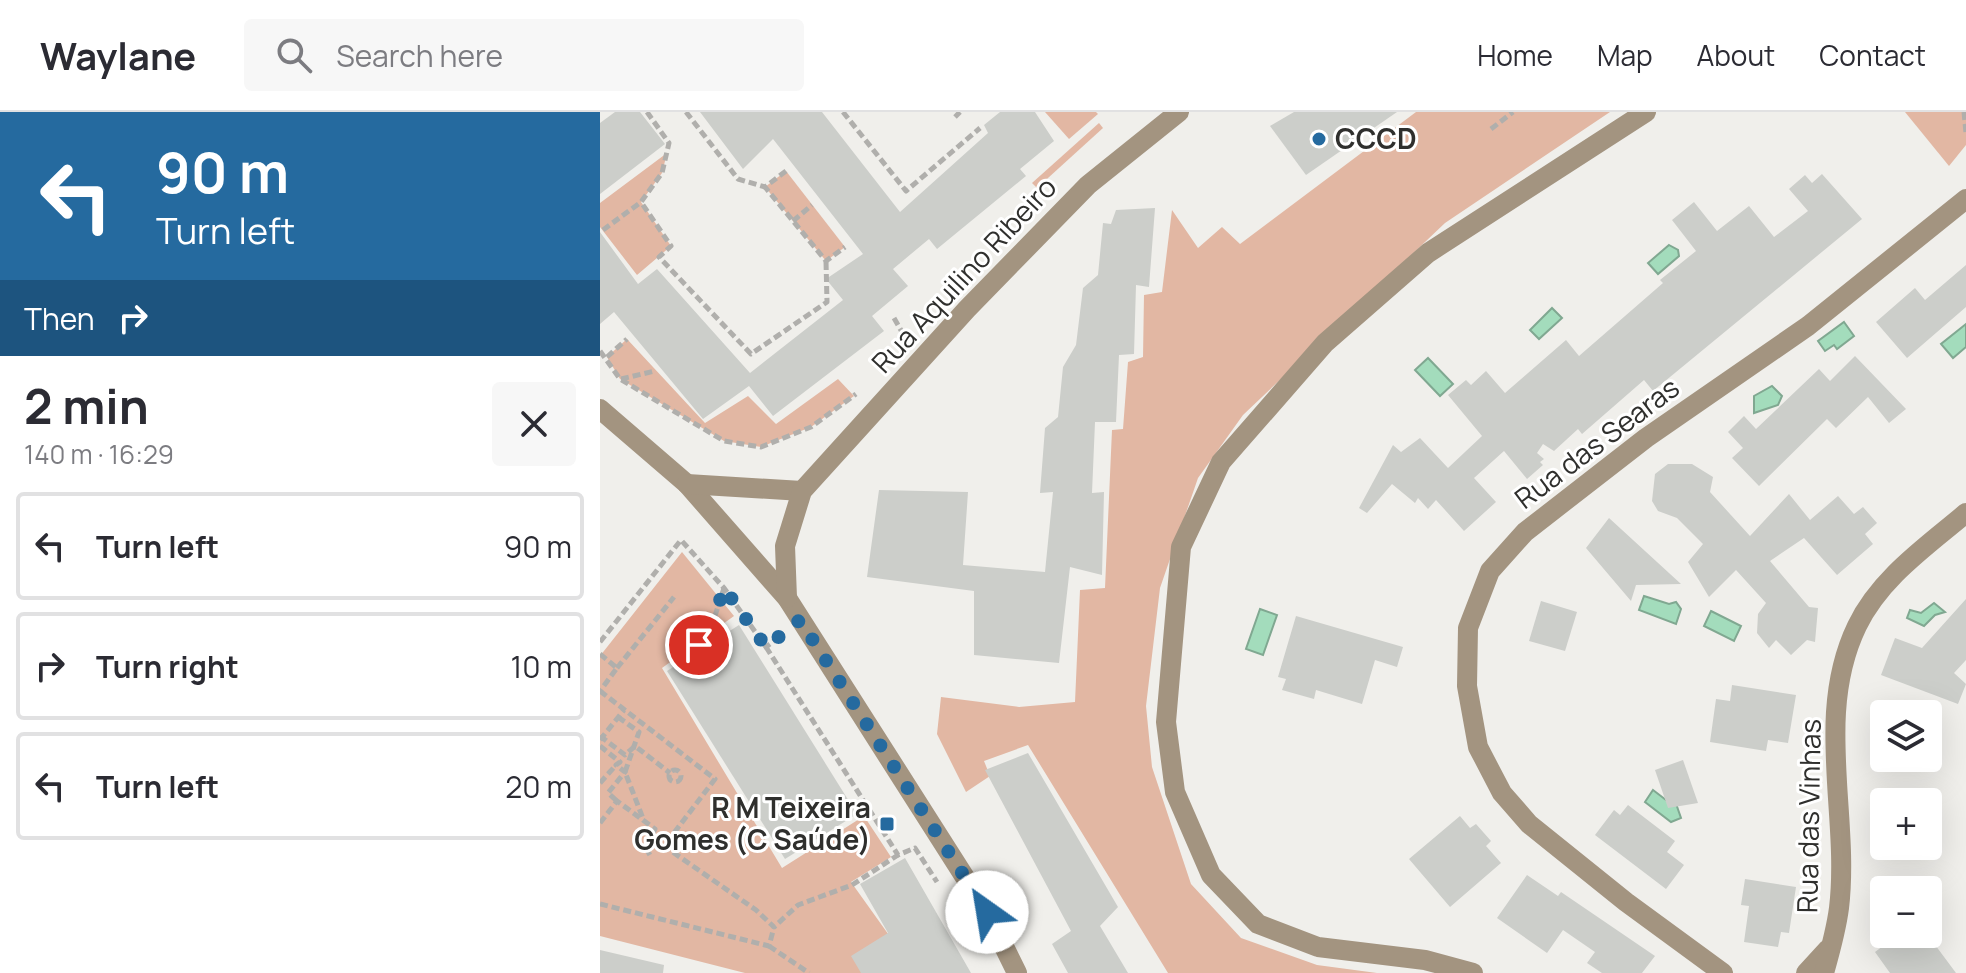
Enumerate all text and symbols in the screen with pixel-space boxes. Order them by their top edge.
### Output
search box [244,19,804,91]
text: Waylane [40,29,196,81]
icon: search [272,33,316,77]
text: Search here [336,35,503,76]
text: Home [1477,36,1553,74]
text: Map [1597,36,1653,74]
text: About [1697,36,1775,74]
text: Contact [1819,36,1926,74]
place label: CCCD [1335,119,1417,157]
marker: CCCD [1310,130,1328,148]
text: 90 m [156,133,289,210]
icon: left [24,144,128,248]
street label: Rua Aquilino Ribeiro [862,168,1064,380]
text: Turn left [156,206,295,255]
icon: right [111,296,155,340]
text: Then [24,298,95,339]
street label: Rua das Searas [1506,368,1686,517]
text: 2 min [24,373,149,438]
button: close [492,382,576,466]
text: 140 m · 16:29 [24,436,174,472]
icon: left [28,524,72,568]
text: Turn left [96,526,219,567]
text: 90 m [504,526,572,567]
pin [665,611,733,679]
icon: arrive [677,623,721,667]
icon: right [28,644,72,688]
text: Turn right [96,646,239,687]
text: 10 m [511,646,572,687]
map controls [1870,700,1942,948]
button: layers [1870,700,1942,772]
street label: Rua das Vinhas [1787,719,1829,913]
icon: left [28,764,72,808]
text: Turn left [96,766,219,807]
text: 20 m [505,766,572,807]
place label: R M Teixeira Gomes (C Saúde) [634,788,871,858]
button: + [1870,788,1942,860]
marker: R M Teixeira Gomes (C Saúde) [878,815,896,833]
position arrow [945,870,1029,954]
button: − [1870,876,1942,948]

